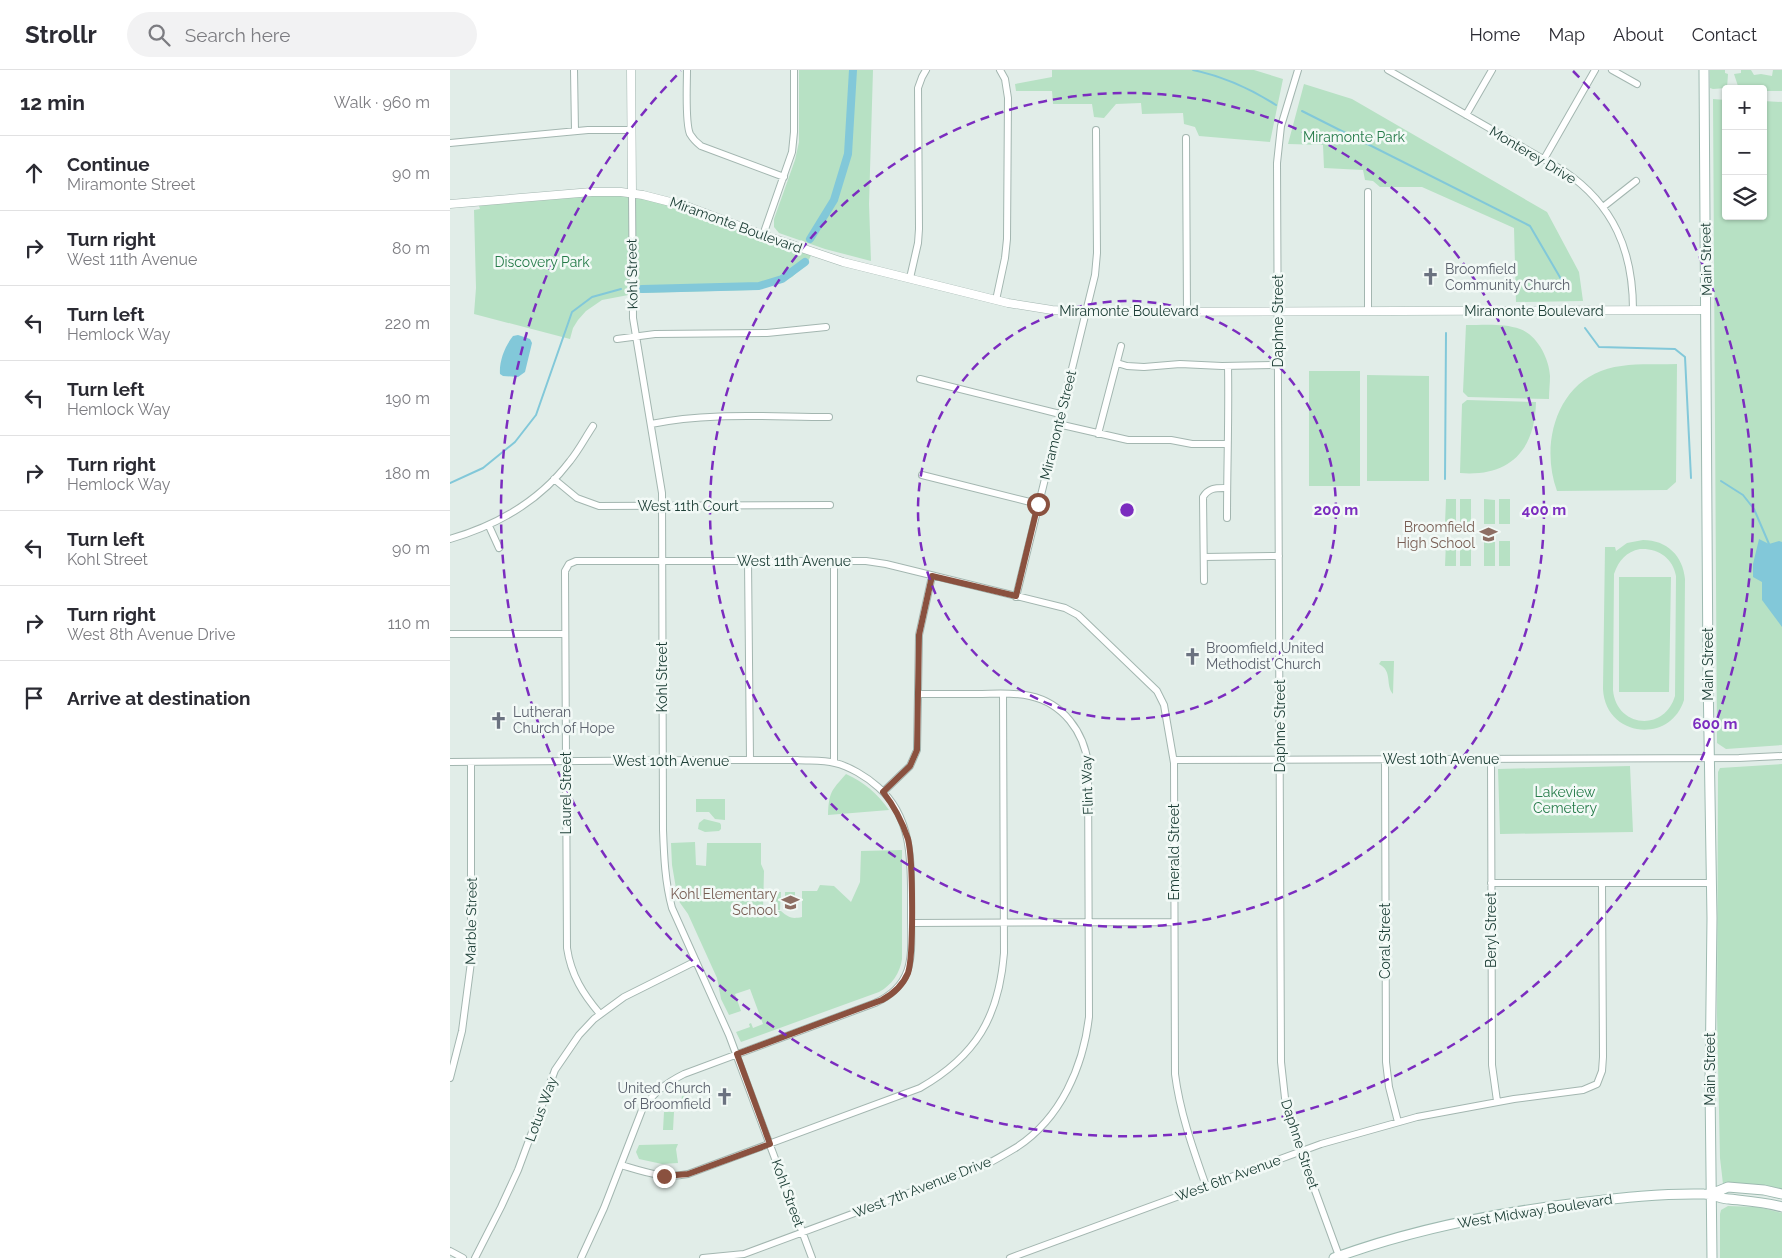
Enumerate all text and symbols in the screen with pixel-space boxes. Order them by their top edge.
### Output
search box [127,12,477,57]
text: Strollr [25,20,97,49]
icon: search [145,21,173,49]
text: Search here [185,24,290,46]
text: Home [1469,24,1520,45]
text: Map [1548,24,1585,45]
text: About [1613,24,1664,45]
text: Contact [1692,24,1757,45]
map controls [1722,85,1767,220]
button: + [1722,85,1767,130]
text: 12 min [20,90,85,115]
text: Walk · 960 m [334,93,430,112]
street label: Monterey Drive [1487,123,1579,187]
park label: Miramonte Park [1303,129,1406,145]
button: − [1722,130,1767,175]
text: Continue [67,153,150,175]
icon: ahead [20,159,48,187]
text: 90 m [392,164,430,183]
text: Miramonte Street [67,175,195,194]
button: layers [1722,175,1767,220]
street label: Miramonte Boulevard [668,194,804,256]
street label: Main Street [1697,222,1715,296]
text: Turn right [67,228,156,250]
icon: right [20,234,48,262]
street label: Kohl Street [623,238,641,310]
text: 80 m [392,239,430,258]
text: West 11th Avenue [67,250,197,269]
park label: Discovery Park [494,254,590,270]
place label: Broomfield Community Church [1445,261,1570,293]
church icon: Broomfield Community Church [1421,267,1441,287]
street label: Daphne Street [1270,274,1286,368]
text: Turn left [67,303,144,325]
street label: Miramonte Boulevard [1059,303,1199,319]
street label: Miramonte Boulevard [1464,303,1604,319]
icon: left [20,309,48,337]
text: 220 m [385,314,430,333]
text: Hemlock Way [67,325,170,344]
street label: Miramonte Street [1037,368,1079,481]
text: Turn left [67,378,144,400]
icon: left [20,384,48,412]
text: 190 m [385,389,430,408]
text: Hemlock Way [67,400,170,419]
text: Turn right [67,453,156,475]
icon: right [20,459,48,487]
text: 180 m [385,464,430,483]
text: Hemlock Way [67,475,170,494]
route start [1027,493,1050,516]
street label: West 11th Court [637,498,739,514]
centre of rings [1118,501,1136,519]
text: 200 m [1314,501,1358,519]
text: 400 m [1522,501,1566,519]
place label: Broomfield High School [1396,519,1475,551]
school or university icon: Broomfield High School [1479,525,1499,545]
text: Turn left [67,528,144,550]
icon: left [20,534,48,562]
text: 90 m [392,539,430,558]
text: Kohl Street [67,550,148,569]
street label: West 11th Avenue [737,553,851,569]
text: Turn right [67,603,156,625]
icon: right [20,609,48,637]
text: 110 m [388,614,430,633]
text: West 8th Avenue Drive [67,625,235,644]
street label: Main Street [1700,627,1716,701]
place label: Broomfield United Methodist Church [1206,640,1324,672]
street label: Kohl Street [654,641,670,712]
church icon: Broomfield United Methodist Church [1182,646,1202,666]
street label: Daphne Street [1272,679,1288,773]
icon: arrive [20,684,48,712]
text: Arrive at destination [67,687,251,709]
place label: Lutheran Church of Hope [513,704,615,736]
church icon: Lutheran Church of Hope [489,710,509,730]
text: 600 m [1692,715,1738,733]
street label: Laurel Street [558,751,574,834]
street label: West 10th Avenue [1383,751,1499,767]
street label: West 10th Avenue [613,753,729,769]
street label: Flint Way [1078,754,1096,815]
park label: Lakeview Cemetery [1533,784,1597,816]
street label: Emerald Street [1166,803,1182,900]
street label: Marble Street [462,877,480,965]
place label: Kohl Elementary School [670,886,777,918]
school or university icon: Kohl Elementary School [781,892,801,912]
street label: Beryl Street [1483,892,1499,968]
street label: Coral Street [1377,903,1393,979]
street label: Main Street [1702,1032,1718,1106]
street label: Lotus Way [522,1074,560,1144]
place label: United Church of Broomfield [618,1080,711,1112]
church icon: United Church of Broomfield [715,1086,735,1106]
street label: Daphne Street [1278,1097,1322,1191]
street label: West 6th Avenue [1173,1152,1283,1204]
street label: West 7th Avenue Drive [851,1153,993,1221]
street label: Kohl Street [768,1157,808,1229]
route end [653,1165,676,1188]
street label: West Midway Boulevard [1456,1191,1614,1231]

